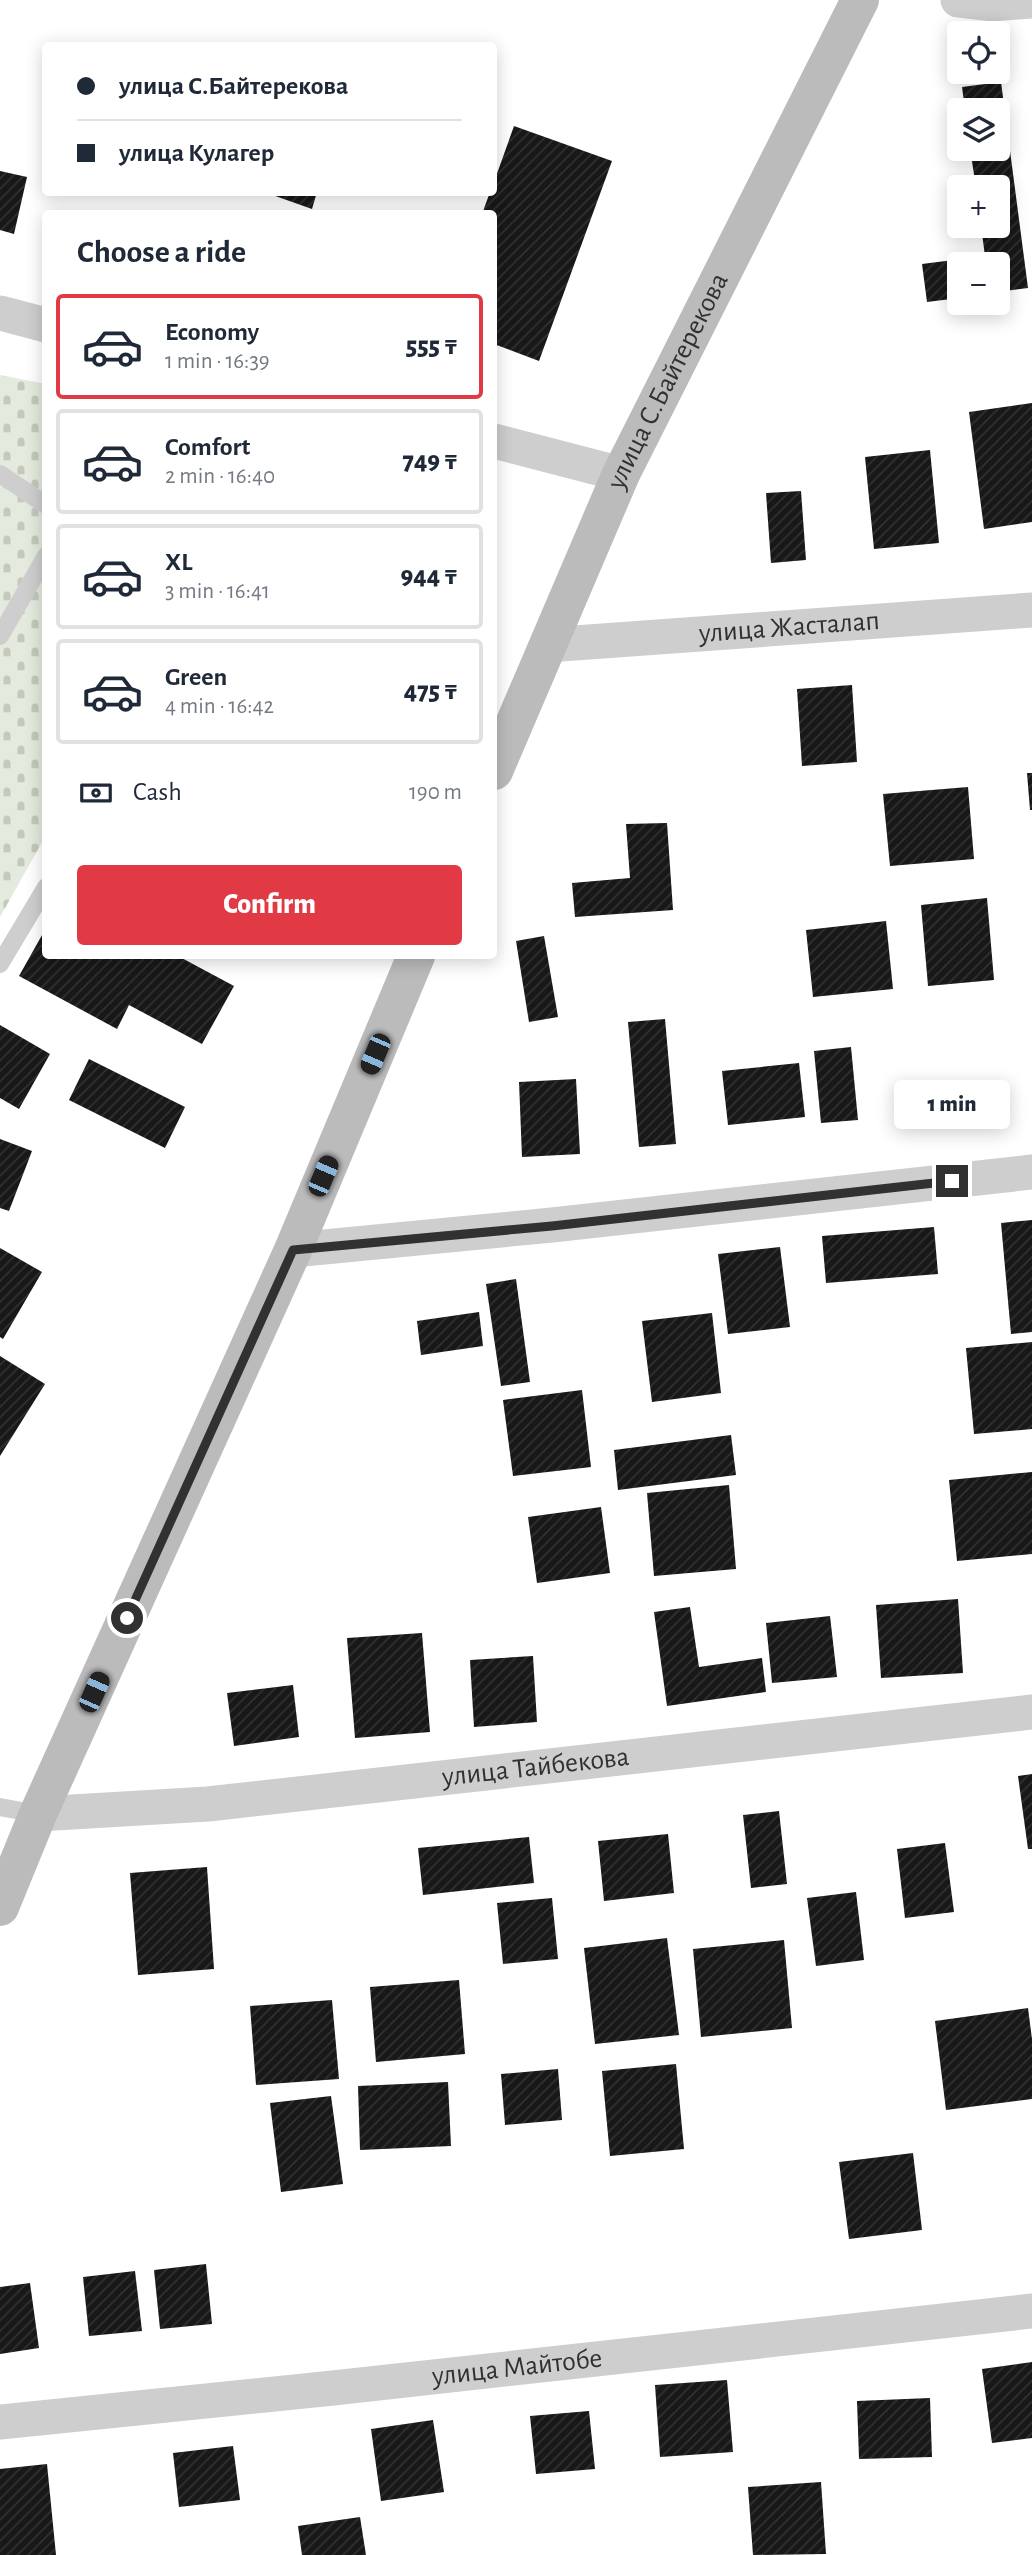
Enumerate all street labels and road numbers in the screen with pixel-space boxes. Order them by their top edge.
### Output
street label: улица С.Байтерекова [602,269,734,494]
street label: улица Жасталап [697,607,881,648]
street label: улица Тайбекова [440,1743,631,1792]
street label: улица Майтобе [430,2344,604,2391]

